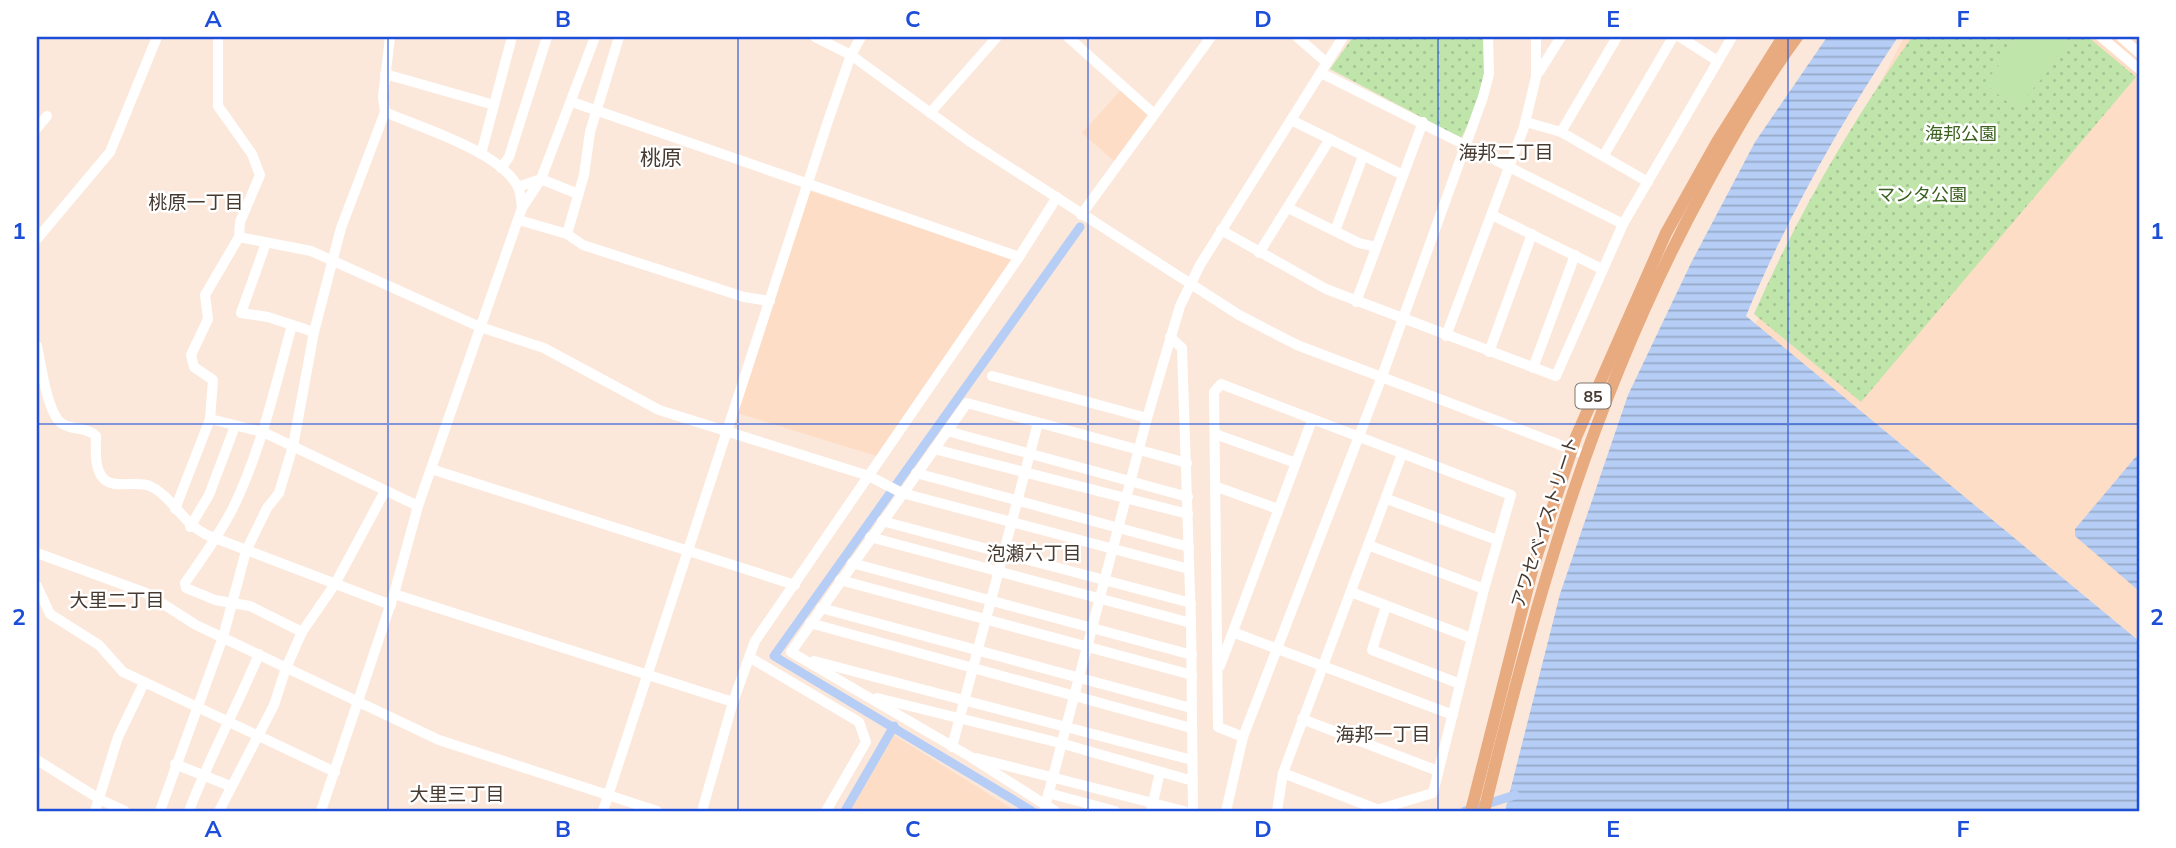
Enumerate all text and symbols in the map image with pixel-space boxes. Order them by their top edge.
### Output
text: A [204,4,222,33]
text: B [555,4,571,33]
text: C [905,4,921,33]
text: D [1254,4,1272,33]
text: E [1606,4,1620,33]
text: F [1956,4,1970,33]
park label: 海邦公園 [1925,122,1997,145]
district label: 海邦二丁目 [1458,140,1554,164]
district label: 桃原 [640,144,682,170]
park label: マンタ公園 [1877,183,1967,206]
district label: 桃原一丁目 [148,190,244,214]
text: 1 [12,216,26,245]
text: 1 [2150,216,2164,245]
road number: 85 [1576,384,1610,408]
street label: アワセベイストリート [1506,433,1583,611]
district label: 泡瀬六丁目 [986,541,1082,565]
district label: 大里二丁目 [69,588,165,612]
text: 2 [12,602,26,631]
text: 2 [2150,602,2164,631]
district label: 海邦一丁目 [1335,722,1431,746]
district label: 大里三丁目 [409,782,505,806]
text: A [204,814,222,843]
text: B [555,814,571,843]
text: C [905,814,921,843]
text: D [1254,814,1272,843]
text: E [1606,814,1620,843]
text: F [1956,814,1970,843]

